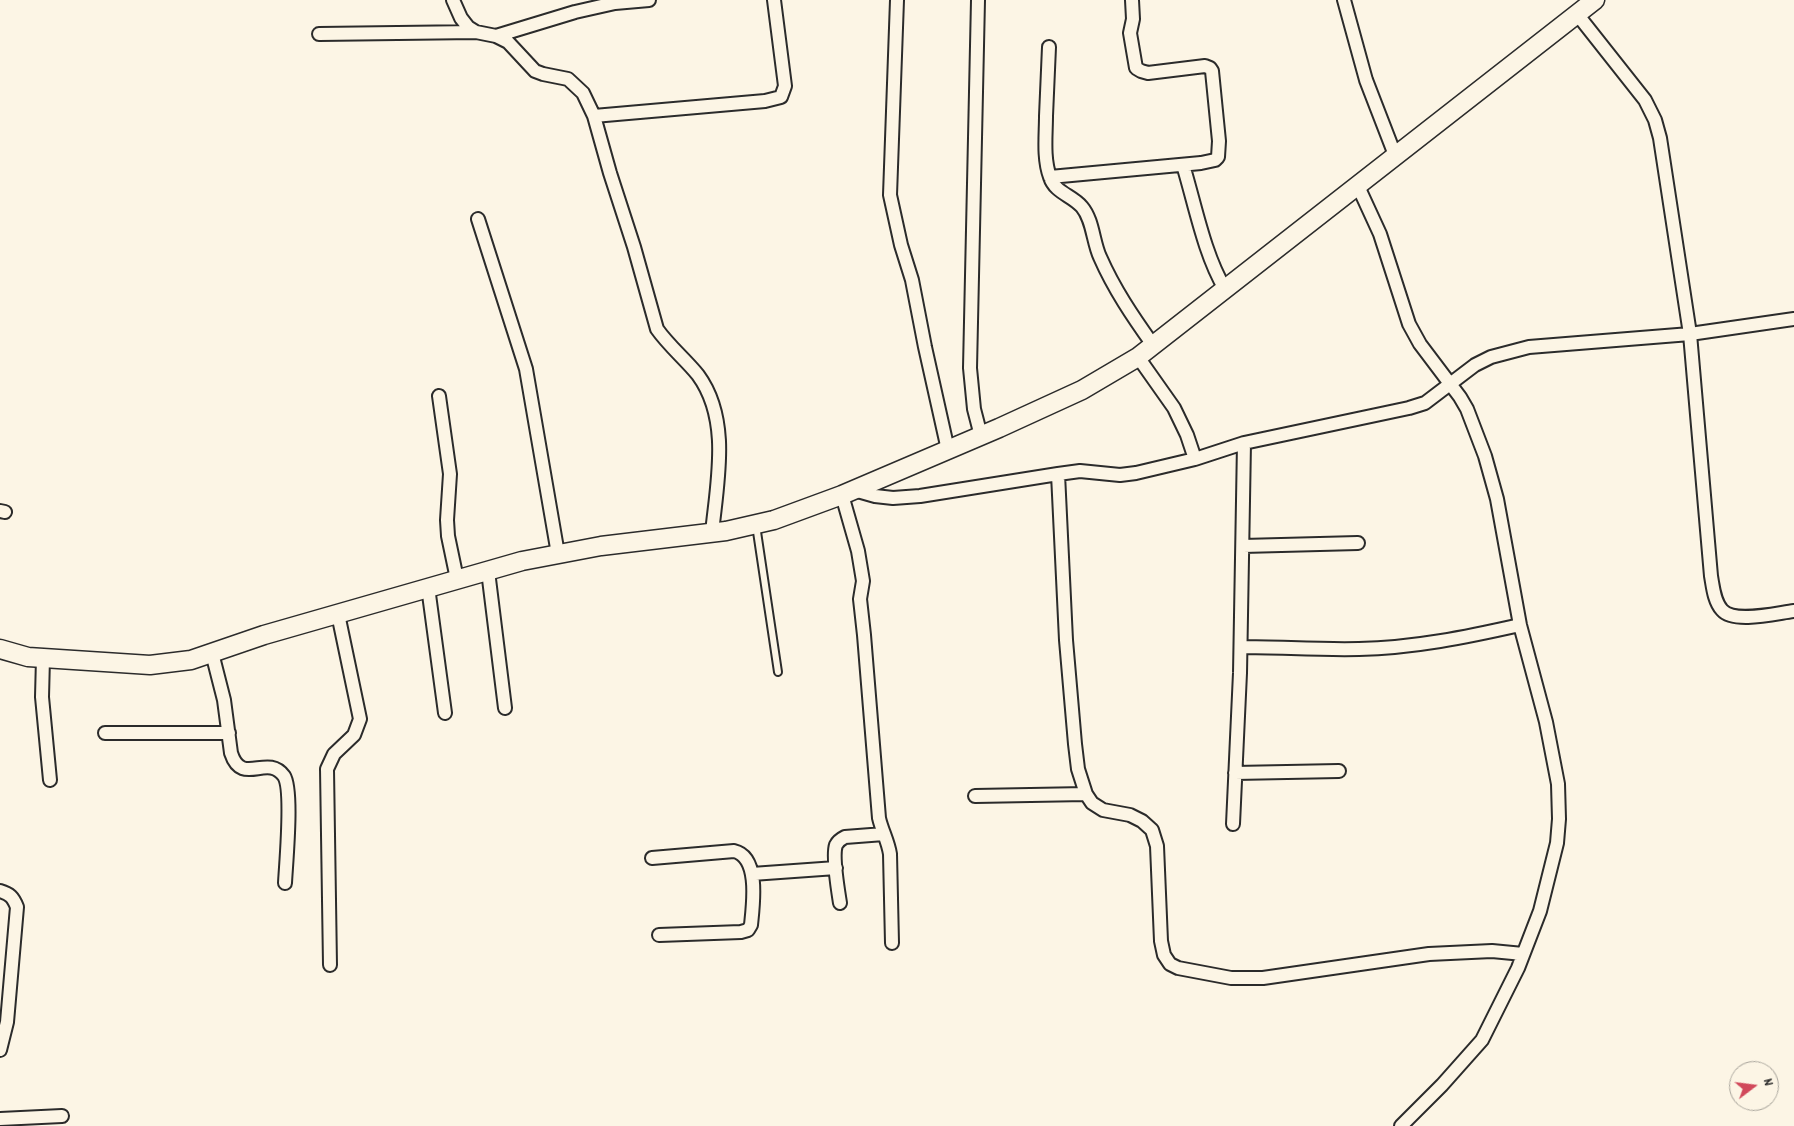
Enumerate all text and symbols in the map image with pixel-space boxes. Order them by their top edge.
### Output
north arrow [1729,1061,1779,1111]
text: N [1757,1076,1778,1088]

